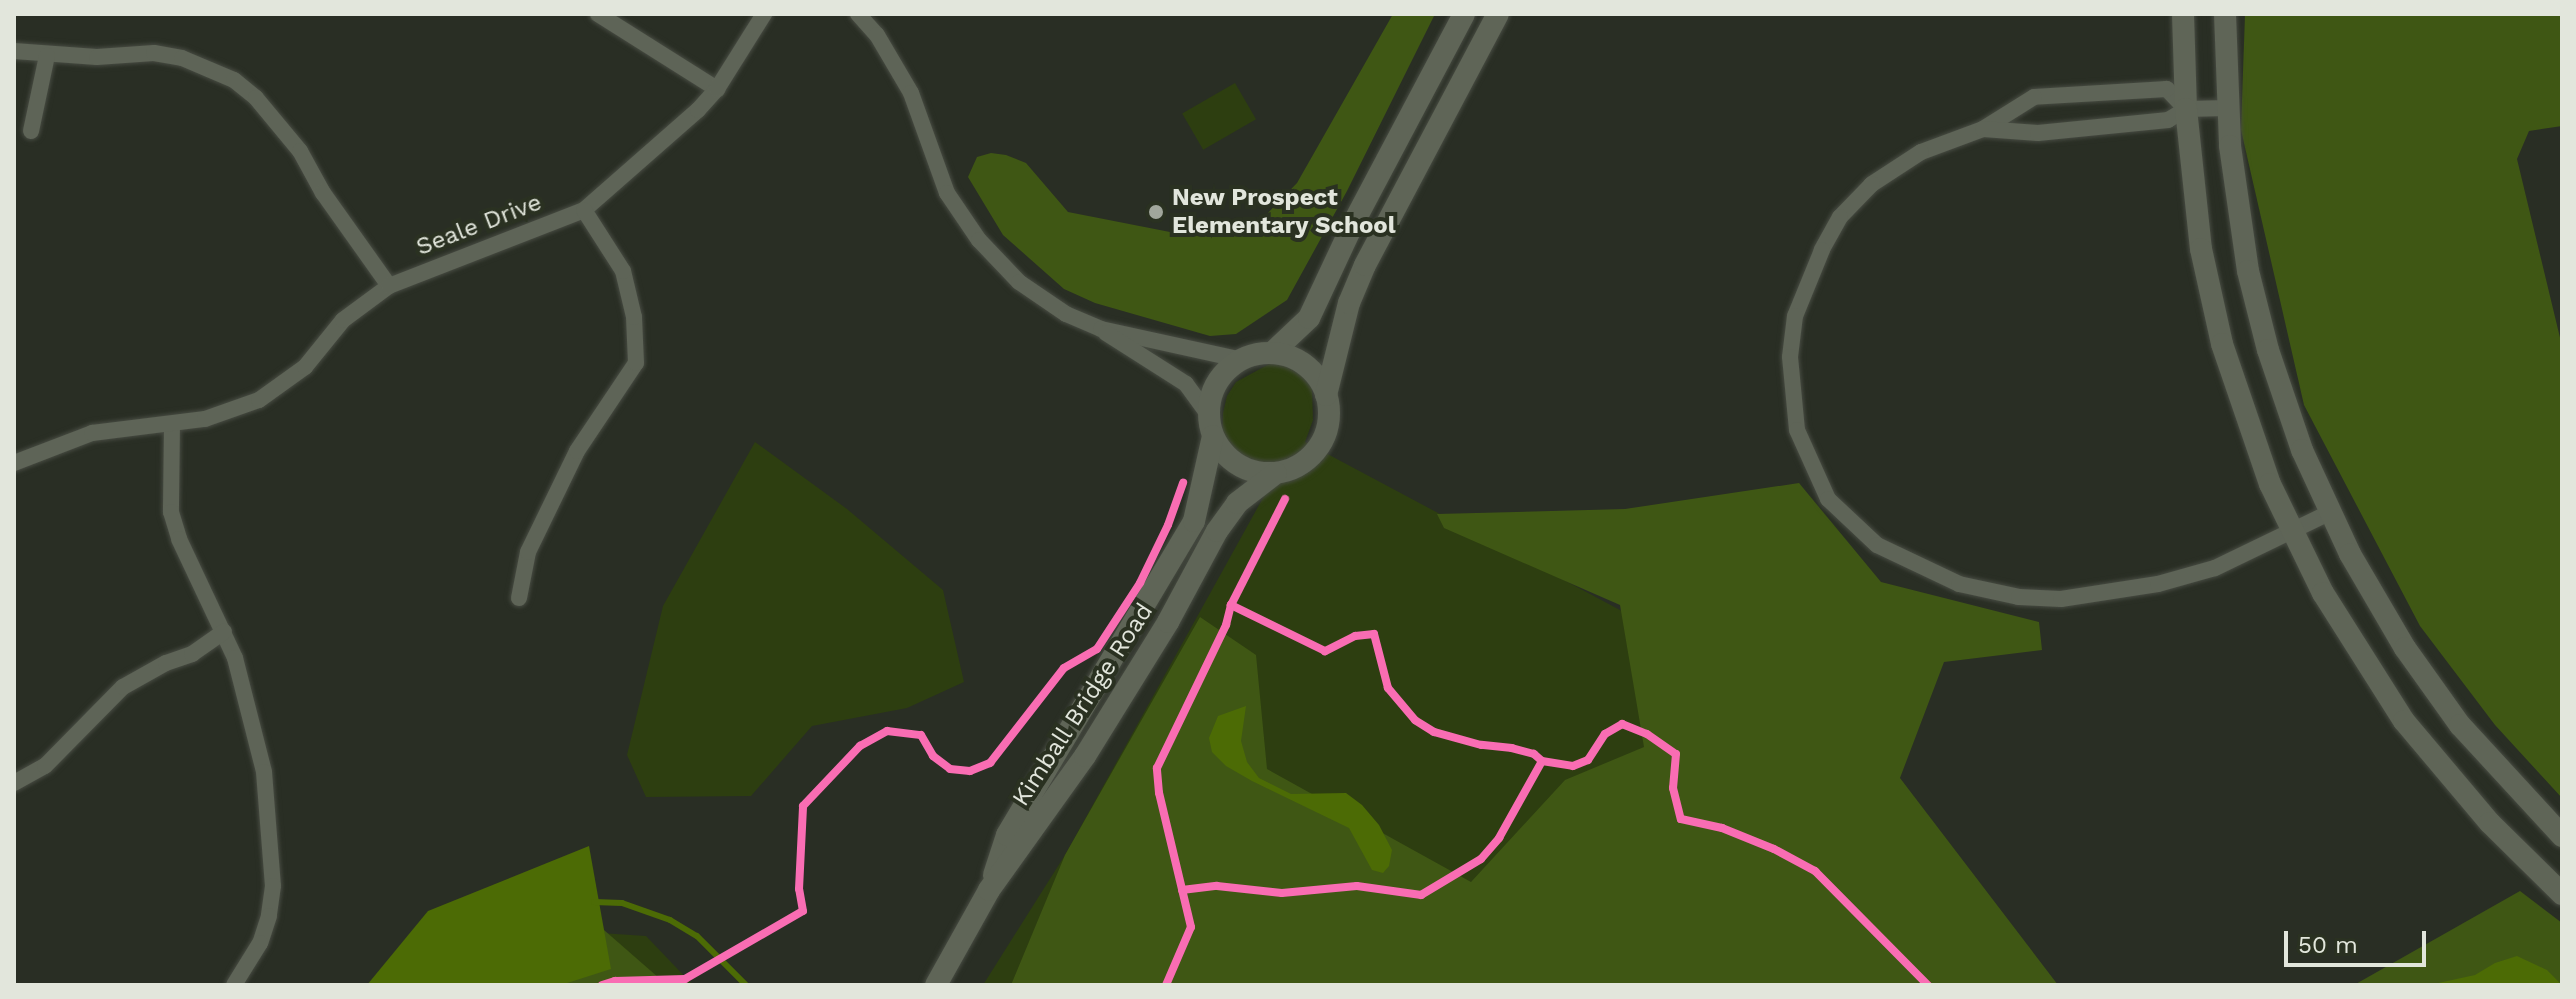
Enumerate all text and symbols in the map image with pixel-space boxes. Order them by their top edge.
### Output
place label: New Prospect Elementary School [1172,184,1396,240]
street label: Seale Drive [412,188,546,262]
marker: New Prospect Elementary School [1147,203,1165,221]
street label: Kimball Bridge Road [1006,598,1160,812]
scale bar [2288,915,2430,965]
text: 50 m [2298,931,2358,959]

